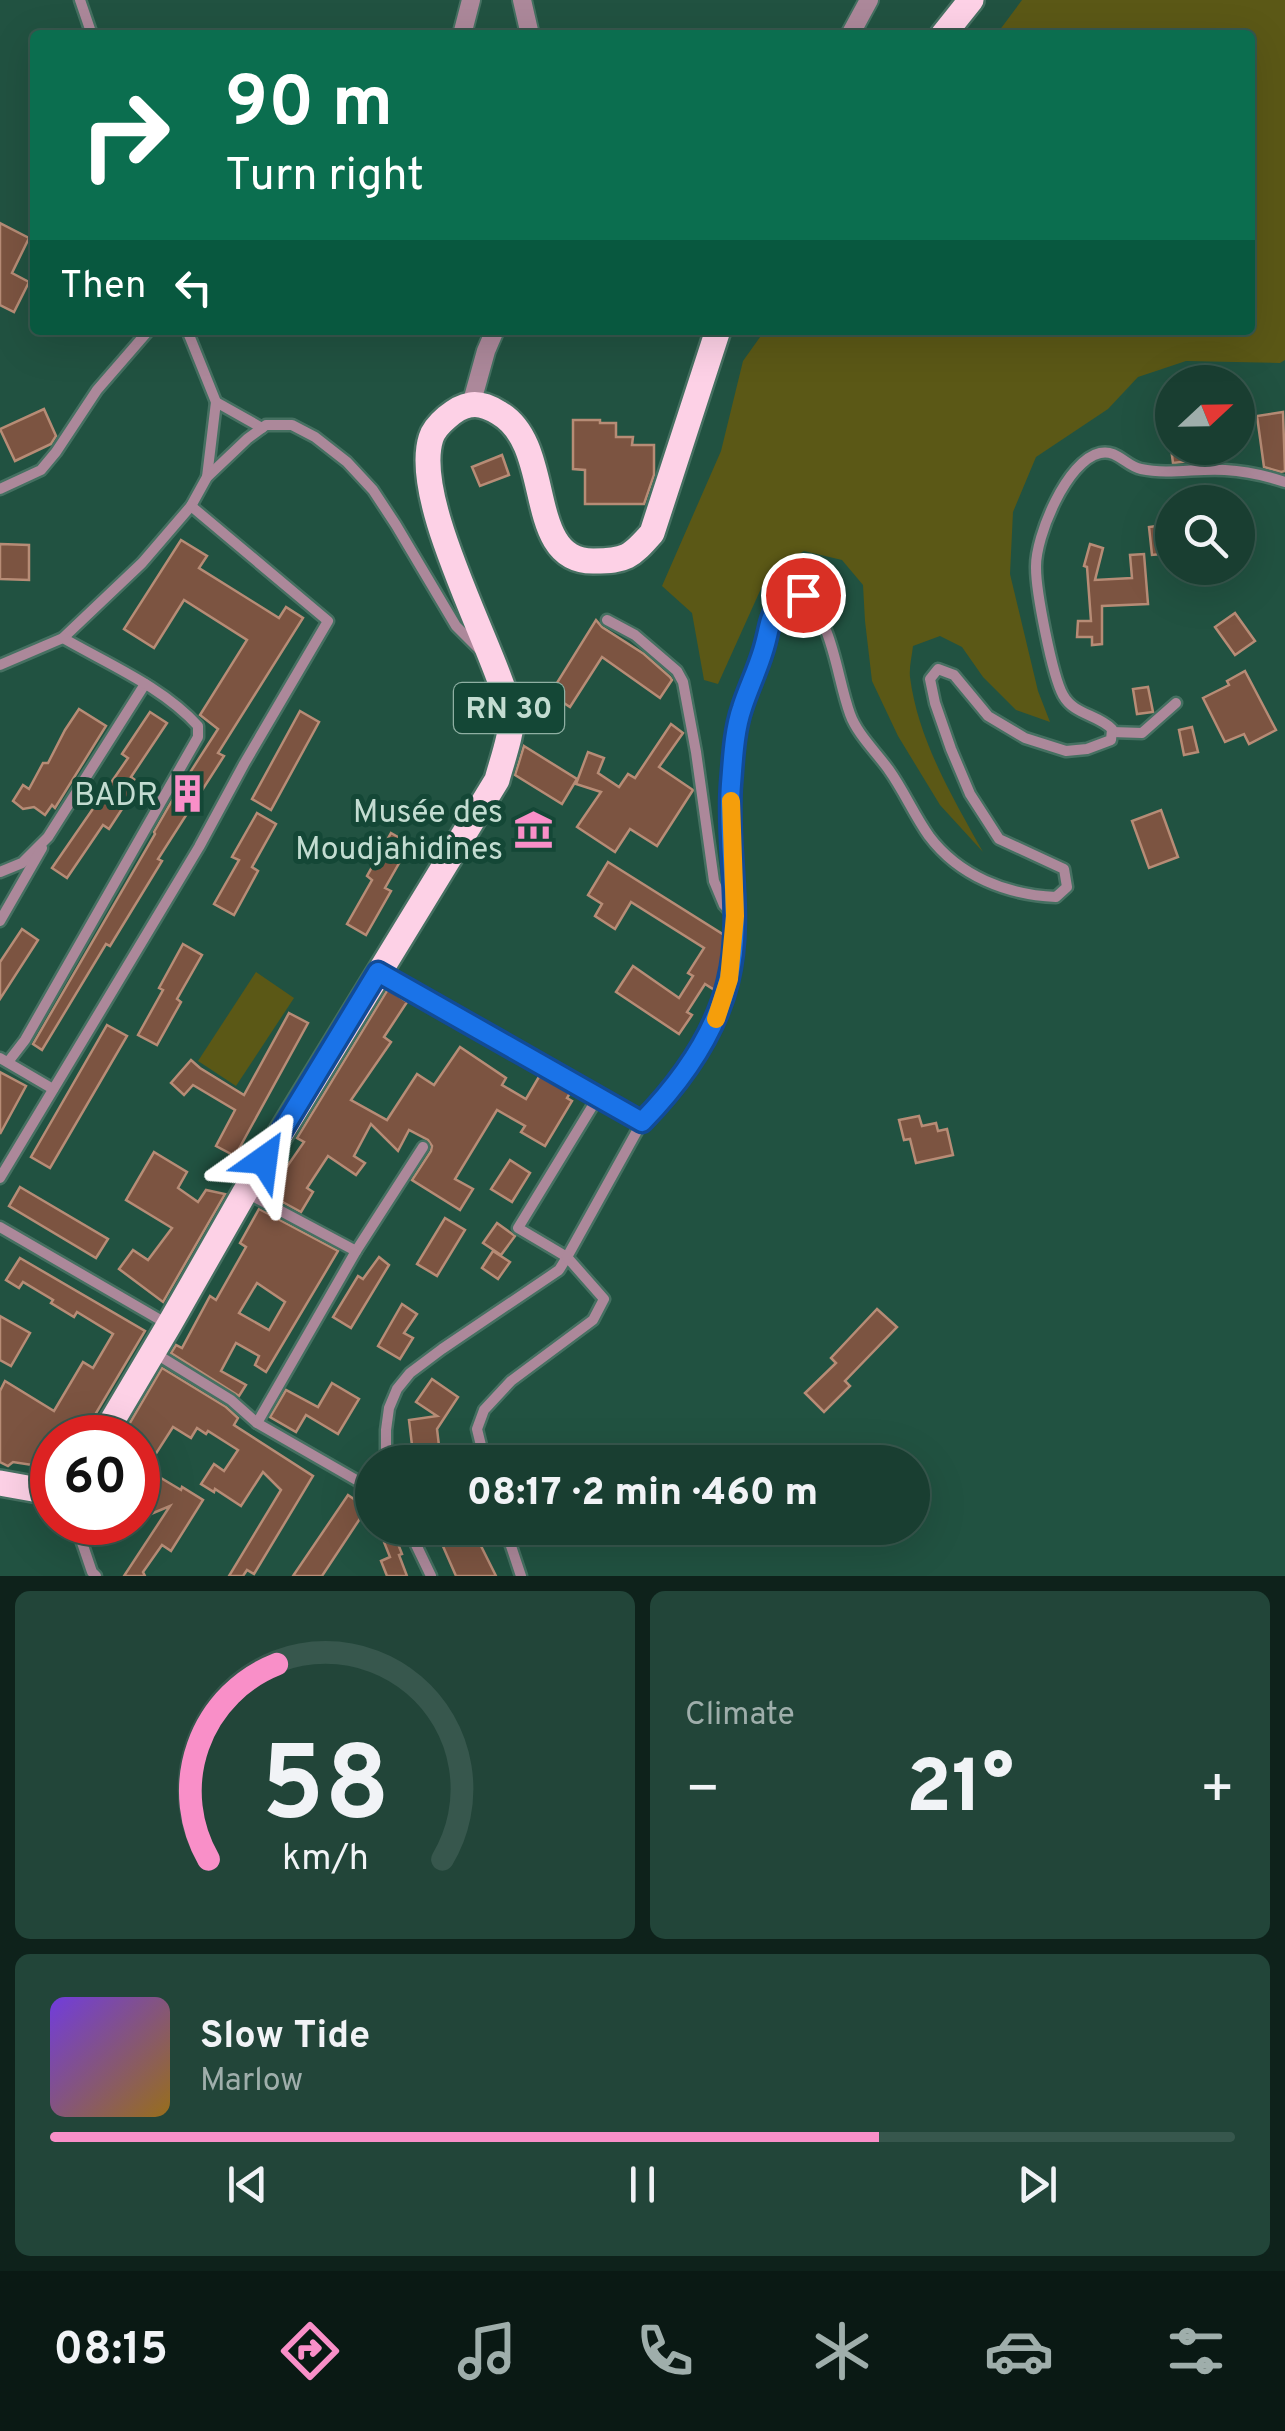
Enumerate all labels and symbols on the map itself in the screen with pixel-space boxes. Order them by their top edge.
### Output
north arrow [1155,365,1255,465]
pin [761,553,846,638]
road number: RN 30 [454,683,564,733]
building icon: BADR [167,773,209,815]
place label: BADR [74,777,158,817]
place label: Musée des Moudjahidines [295,794,503,871]
museum icon: Musée des Moudjahidines [512,808,554,850]
position arrow [212,1108,316,1212]
speed limit sign: 60 [30,1415,160,1545]

